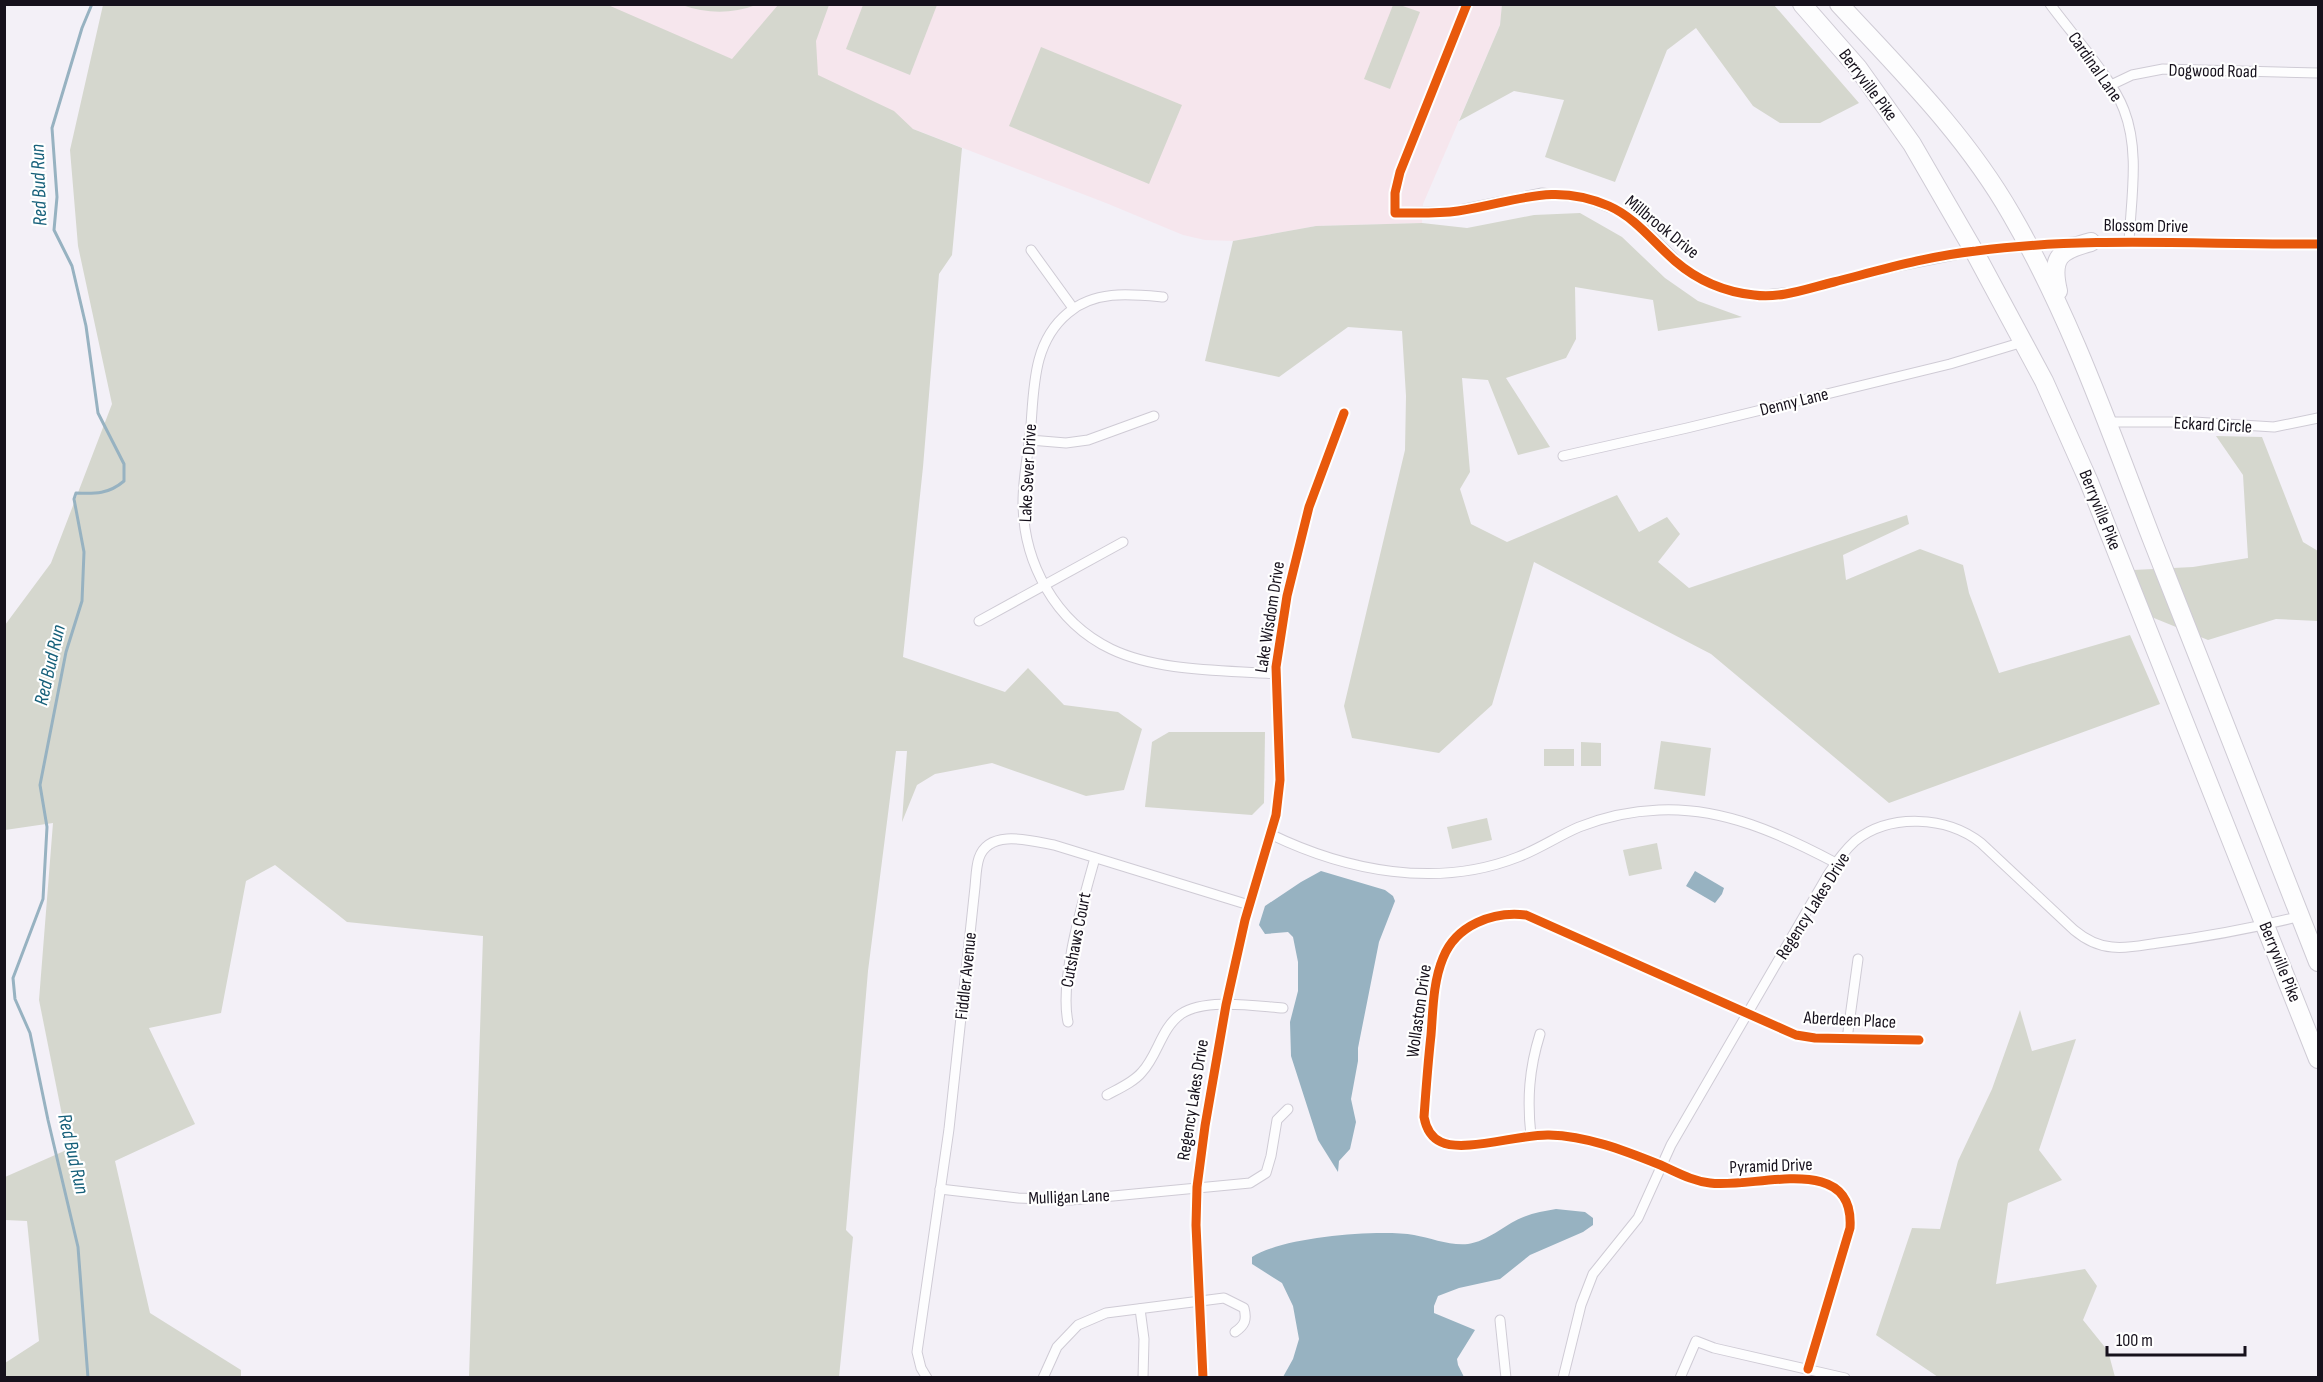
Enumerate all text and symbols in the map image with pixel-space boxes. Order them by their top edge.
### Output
street label: Cardinal Lane [2063,28,2127,106]
street label: Berryville Pike [1834,45,1902,125]
street label: Dogwood Road [2169,60,2257,82]
water label: Red Bud Run [26,144,52,226]
street label: Millbrook Drive [1621,191,1703,263]
street label: Blossom Drive [2103,215,2189,237]
street label: Denny Lane [1758,383,1830,421]
street label: Eckard Circle [2173,412,2253,438]
street label: Lake Sever Drive [1015,423,1041,523]
street label: Berryville Pike [2074,467,2126,553]
street label: Lake Wisdom Drive [1251,560,1289,674]
water label: Red Bud Run [29,622,71,708]
street label: Regency Lakes Drive [1772,849,1854,963]
street label: Cutshaws Court [1056,890,1096,989]
street label: Berryville Pike [2254,919,2306,1005]
street label: Fiddler Avenue [951,931,981,1021]
street label: Wollaston Drive [1402,963,1436,1059]
street label: Aberdeen Place [1802,1007,1897,1033]
street label: Regency Lakes Drive [1173,1038,1213,1162]
water label: Red Bud Run [52,1111,94,1197]
street label: Pyramid Drive [1729,1154,1813,1178]
street label: Mulligan Lane [1028,1185,1110,1209]
scale bar [2107,1319,2245,1357]
text: 100 m [2116,1330,2153,1351]

